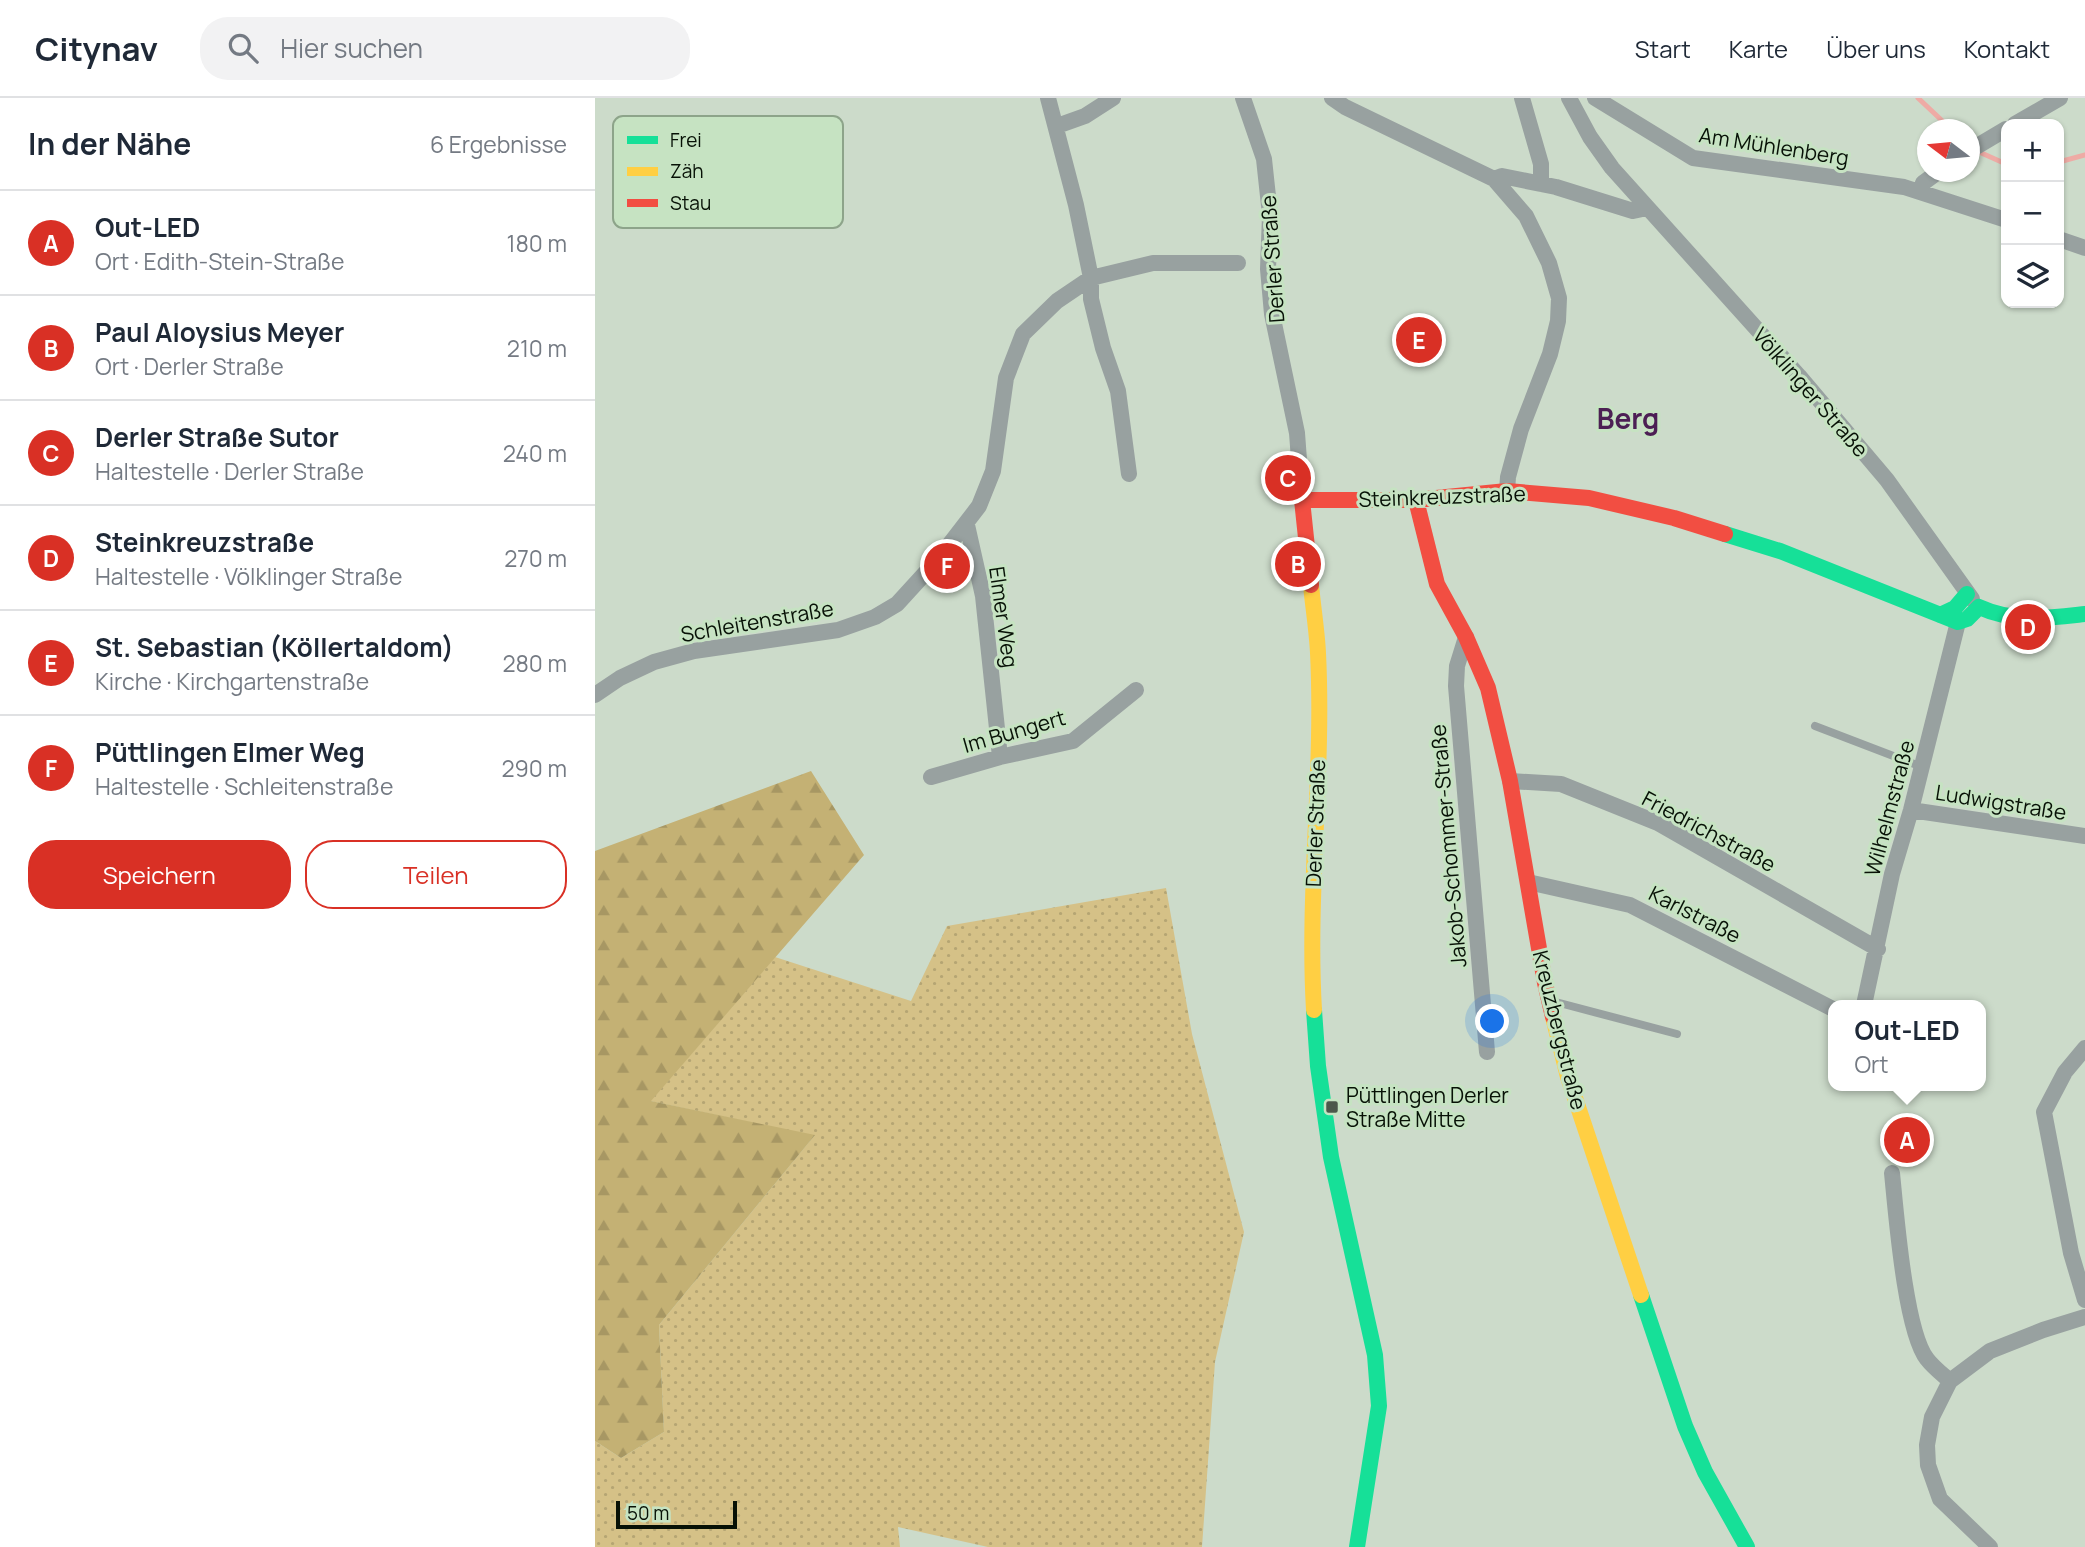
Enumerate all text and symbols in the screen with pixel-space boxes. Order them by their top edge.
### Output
search box [200,17,690,80]
text: Citynav [35,26,158,71]
icon: search [224,29,262,67]
text: Hier suchen [280,30,423,66]
text: Start [1635,32,1691,65]
text: Karte [1729,32,1788,65]
text: Über uns [1826,32,1926,65]
text: Kontakt [1964,32,2050,65]
legend [613,116,843,228]
north arrow [1917,119,1980,182]
map controls [2001,119,2064,308]
button: + [2001,119,2064,182]
street label: Am Mühlenberg [1697,120,1851,172]
text: In der Nähe [28,123,191,164]
text: Frei [670,127,702,153]
text: 6 Ergebnisse [430,128,567,160]
text: Zäh [670,158,704,184]
button: − [2001,182,2064,245]
text: Stau [670,190,711,216]
street label: Derler Straße [1254,194,1290,324]
text: Out-LED [95,209,200,245]
text: A [43,227,59,259]
text: 180 m [507,227,567,259]
text: Ort · Edith-Stein-Straße [95,245,344,277]
button: layers [2001,245,2064,308]
text: Paul Aloysius Meyer [95,314,344,350]
pin: E [1396,314,1442,366]
street label: Völklinger Straße [1747,321,1875,463]
text: B [44,332,58,364]
text: 210 m [507,332,567,364]
text: Ort · Derler Straße [95,350,284,382]
district label: Berg [1597,399,1659,437]
text: Derler Straße Sutor [95,419,339,455]
text: C [43,437,60,469]
text: 240 m [503,437,567,469]
pin: C [1265,452,1311,504]
text: Haltestelle · Derler Straße [95,455,364,487]
street label: Steinkreuzstraße [1358,479,1526,513]
text: Steinkreuzstraße [95,524,314,560]
pin: B [1275,538,1321,590]
pin: F [924,540,970,592]
text: D [43,542,59,574]
text: 270 m [504,542,567,574]
text: Haltestelle · Völklinger Straße [95,560,402,592]
street label: Elmer Weg [983,565,1025,669]
street label: Schleitenstraße [678,594,836,648]
pin: D [2005,601,2051,653]
text: St. Sebastian (Köllertaldom) [95,629,454,665]
text: E [44,647,58,679]
text: 280 m [502,647,567,679]
text: Kirche · Kirchgartenstraße [95,665,369,697]
street label: Im Bungert [959,703,1069,759]
street label: Jakob-Schommer-Straße [1423,723,1473,969]
text: Püttlingen Elmer Weg [95,734,365,770]
street label: Wilhelmstraße [1857,737,1921,879]
text: F [45,752,57,784]
text: 290 m [501,752,567,784]
street label: Derler Straße [1299,759,1331,887]
text: Haltestelle · Schleitenstraße [95,770,393,802]
street label: Ludwigstraße [1934,778,2068,826]
street label: Friedrichstraße [1637,784,1781,878]
button: Speichern [28,840,291,909]
button: Teilen [305,840,567,909]
street label: Karlstraße [1644,879,1746,949]
street label: Kreuzbergstraße [1527,947,1593,1113]
popup [1828,1000,1986,1091]
your location [1475,1004,1509,1038]
text: Out-LED [1854,1012,1960,1048]
text: Ort [1854,1048,1889,1080]
place label: Püttlingen Derler Straße Mitte [1346,1081,1509,1133]
marker: Püttlingen Derler Straße Mitte [1324,1099,1340,1115]
pin: A [1884,1114,1930,1166]
scale bar [616,1498,737,1530]
text: 50 m [627,1500,669,1526]

